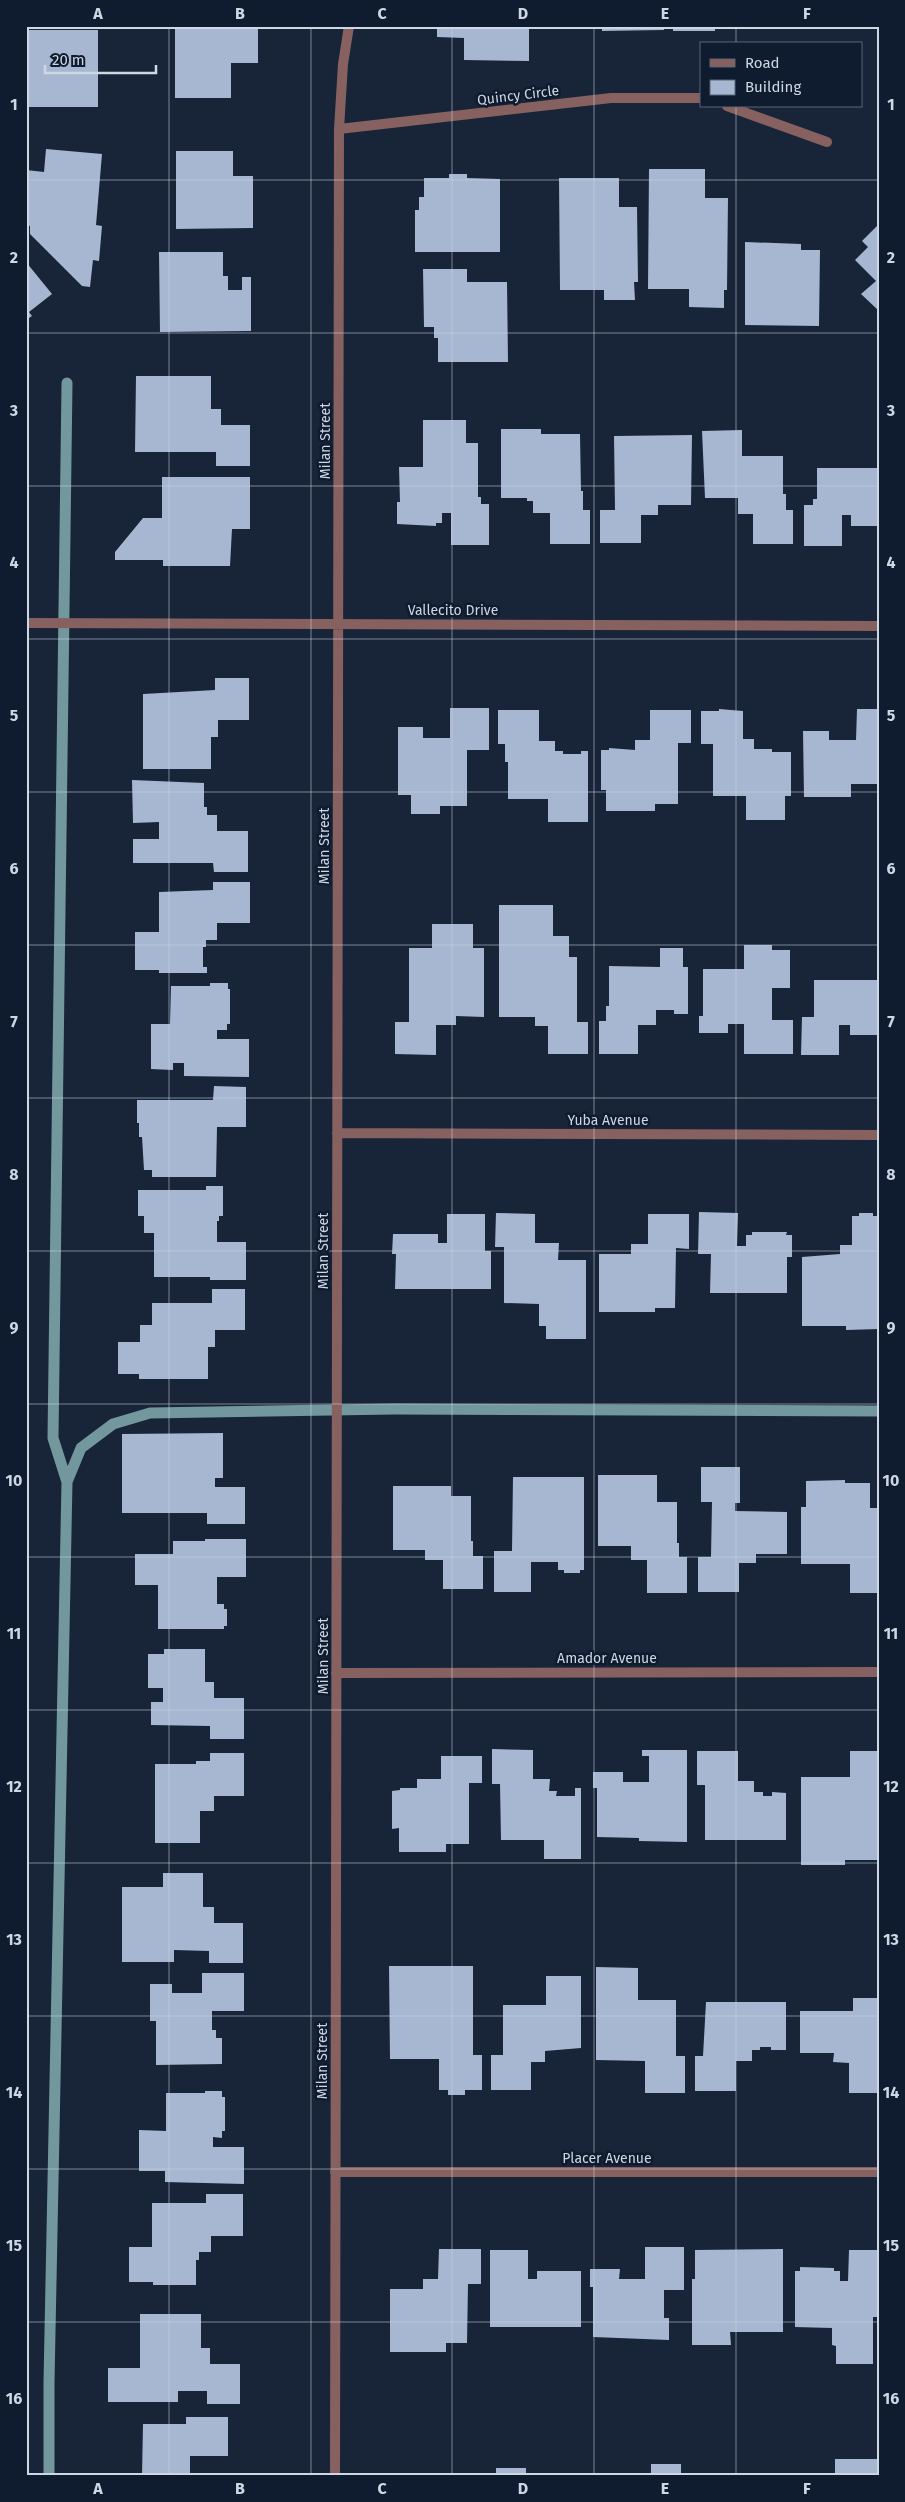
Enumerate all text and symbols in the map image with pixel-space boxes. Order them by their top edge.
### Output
text: A [92,4,103,23]
text: B [235,4,245,23]
text: C [377,4,387,23]
text: D [518,4,528,23]
text: E [661,4,669,23]
text: F [803,4,811,23]
scale bar [45,42,156,74]
legend [700,42,862,108]
text: 20 m [52,51,85,69]
text: Road [745,54,780,72]
text: Building [745,78,801,96]
street label: Quincy Circle [476,82,560,109]
text: 1 [10,95,18,114]
text: 1 [887,95,895,114]
text: 2 [10,248,18,267]
text: 2 [887,248,895,267]
text: 3 [9,401,18,420]
text: 3 [886,401,895,420]
street label: Milan Street [317,402,334,479]
text: 4 [9,553,19,572]
text: 4 [886,553,896,572]
street label: Vallecito Drive [408,602,498,619]
text: 5 [10,706,19,725]
text: 5 [887,706,896,725]
street label: Milan Street [316,807,333,884]
text: 6 [9,859,19,878]
text: 6 [886,859,896,878]
text: 7 [10,1012,18,1031]
text: 7 [887,1012,895,1031]
street label: Yuba Avenue [567,1112,649,1129]
text: 8 [9,1165,19,1184]
text: 8 [886,1165,896,1184]
street label: Milan Street [315,1212,332,1289]
text: 9 [10,1318,19,1337]
text: 9 [887,1318,896,1337]
text: 10 [6,1471,22,1490]
text: 10 [883,1471,899,1490]
street label: Milan Street [315,1617,332,1694]
text: 11 [7,1624,21,1643]
text: 11 [884,1624,898,1643]
street label: Amador Avenue [557,1650,657,1667]
text: 12 [6,1777,22,1796]
text: 12 [883,1777,899,1796]
text: 13 [6,1930,22,1949]
text: 13 [883,1930,899,1949]
street label: Milan Street [314,2022,331,2099]
text: 14 [6,2083,22,2102]
text: 14 [883,2083,899,2102]
street label: Placer Avenue [562,2150,652,2167]
text: 15 [6,2236,22,2255]
text: 15 [883,2236,899,2255]
text: 16 [6,2389,22,2408]
text: 16 [883,2389,899,2408]
text: A [92,2479,103,2498]
text: B [235,2479,245,2498]
text: C [377,2479,387,2498]
text: D [518,2479,528,2498]
text: E [661,2479,669,2498]
text: F [803,2479,811,2498]

